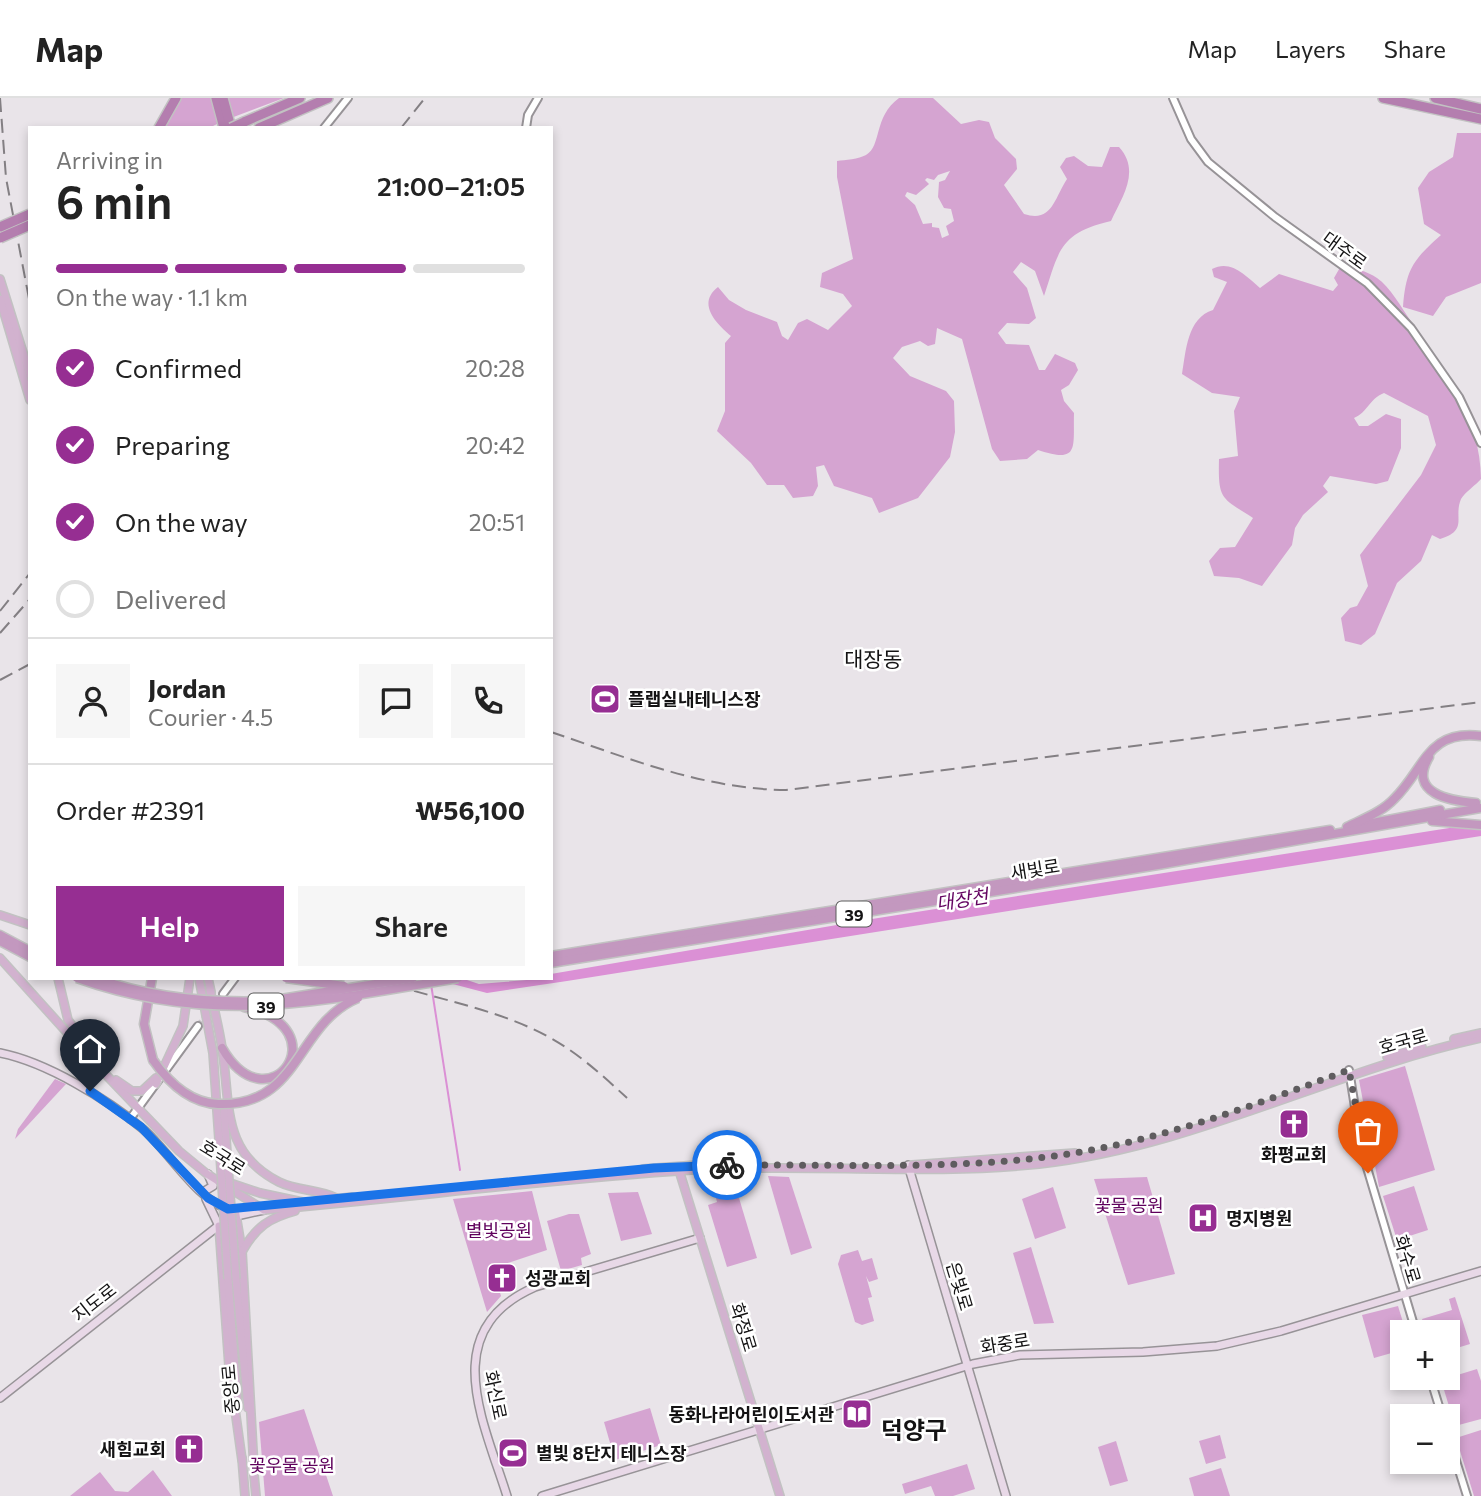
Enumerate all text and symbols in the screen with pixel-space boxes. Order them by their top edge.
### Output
text: Map [35,28,103,69]
text: Map [1188,34,1237,63]
text: Layers [1275,34,1346,63]
text: Share [1384,34,1446,63]
text: Arriving in [56,146,163,174]
text: 21:00–21:05 [377,170,525,201]
text: 6 min [56,172,172,228]
street label: 대주로 [1318,226,1372,274]
text: On the way · 1.1 km [56,283,248,311]
icon: check [56,349,94,387]
text: Confirmed [115,352,242,383]
text: 20:28 [465,354,525,382]
icon: check [56,426,94,464]
text: Preparing [115,429,230,460]
text: 20:42 [466,431,525,459]
icon: check [56,503,94,541]
text: On the way [115,506,248,537]
text: 20:51 [469,508,525,536]
text: Delivered [115,583,226,614]
district label: 대장동 [844,646,902,671]
button: person [56,664,130,738]
button: chat [359,664,433,738]
button: phone [451,664,525,738]
text: Jordan [148,672,226,703]
sports icon: 플랩실내테니스장 [588,682,622,716]
place label: 플랩실내테니스장 [628,688,761,710]
text: Courier · 4.5 [148,703,273,731]
text: Order #2391 [56,794,205,825]
text: ₩56,100 [415,794,525,825]
street label: 새빛로 [1009,854,1061,884]
water label: 대장천 [934,883,991,914]
button: Help [56,886,284,966]
button: Share [298,886,525,966]
road number: 39 [836,902,872,926]
road number: 39 [248,994,284,1018]
pin [60,1019,120,1091]
street label: 호국로 [1376,1024,1430,1058]
icon: home [71,1030,109,1068]
pin [1338,1101,1398,1173]
church icon: 화평교회 [1277,1107,1311,1141]
icon: bag [1349,1112,1387,1150]
courier [692,1130,762,1200]
street label: 호국로 [196,1135,250,1179]
place label: 화평교회 [1261,1143,1327,1165]
icon: bike [708,1146,746,1184]
park label: 꽃물 공원 [1094,1194,1164,1216]
hospital icon: 명지병원 [1186,1201,1220,1235]
place label: 명지병원 [1226,1207,1292,1229]
park label: 별빛공원 [466,1219,532,1241]
street label: 화수로 [1390,1232,1426,1286]
street label: 은빛로 [942,1259,978,1313]
church icon: 성광교회 [485,1261,519,1295]
place label: 성광교회 [525,1267,591,1289]
street label: 지도로 [68,1278,120,1326]
street label: 화정로 [726,1300,762,1354]
map controls [1390,1320,1460,1474]
button: + [1390,1320,1460,1390]
street label: 화중로 [979,1328,1031,1358]
street label: 중앙로 [217,1363,243,1415]
street label: 화신로 [480,1368,512,1422]
library icon: 동화나라어린이도서관 [840,1397,874,1431]
place label: 동화나라어린이도서관 [668,1403,834,1425]
button: − [1390,1404,1460,1474]
district label: 덕양구 [881,1415,947,1444]
church icon: 새힘교회 [172,1432,206,1466]
sports icon: 별빛 8단지 테니스장 [496,1436,530,1470]
place label: 새힘교회 [100,1438,166,1460]
place label: 별빛 8단지 테니스장 [536,1442,687,1464]
park label: 꽃우물 공원 [249,1454,335,1476]

